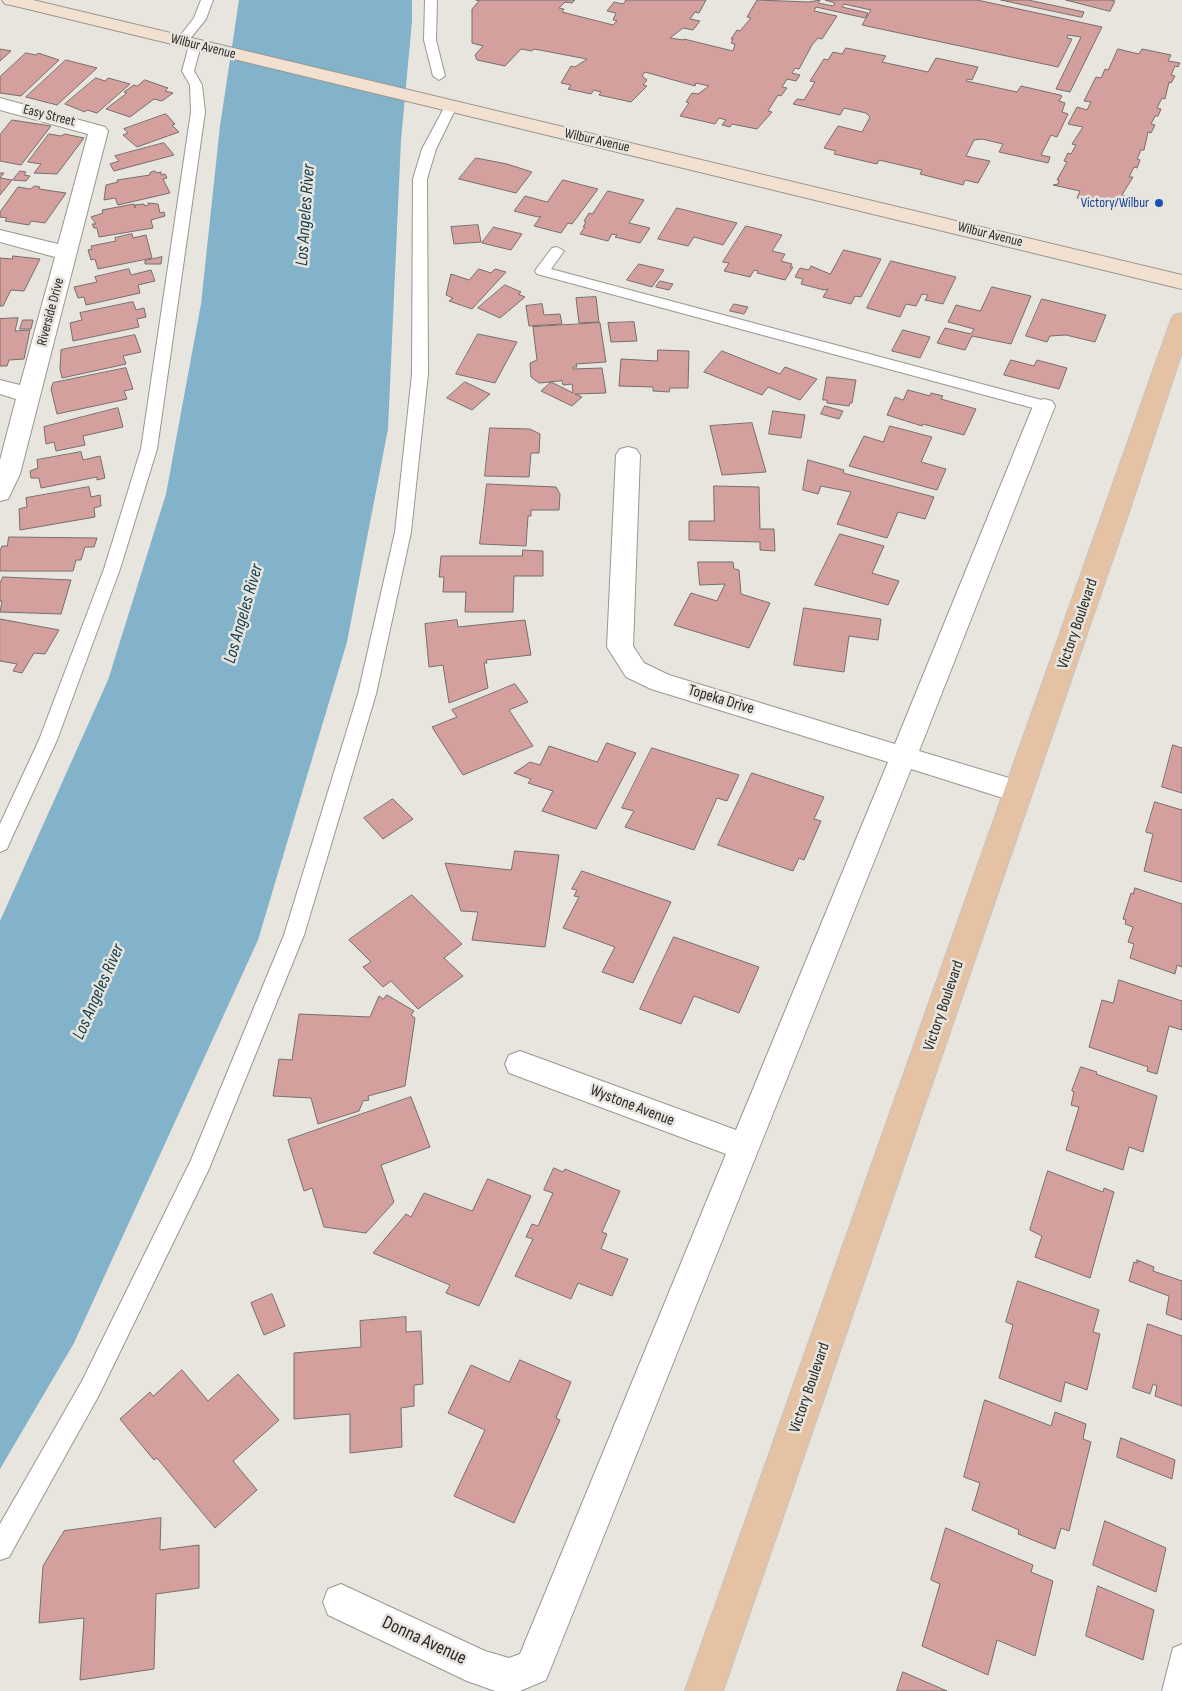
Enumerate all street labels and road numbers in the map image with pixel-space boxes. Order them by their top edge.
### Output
street label: Wilbur Avenue [169,31,237,63]
street label: Easy Street [21,101,77,131]
street label: Wilbur Avenue [563,125,631,157]
street label: Wilbur Avenue [956,219,1024,251]
street label: Riverside Drive [34,276,68,348]
street label: Victory Boulevard [1054,576,1102,672]
street label: Topeka Drive [686,681,756,719]
street label: Victory Boulevard [920,958,968,1054]
street label: Wystone Avenue [587,1081,677,1131]
street label: Victory Boulevard [786,1340,834,1436]
street label: Donna Avenue [378,1612,470,1670]

